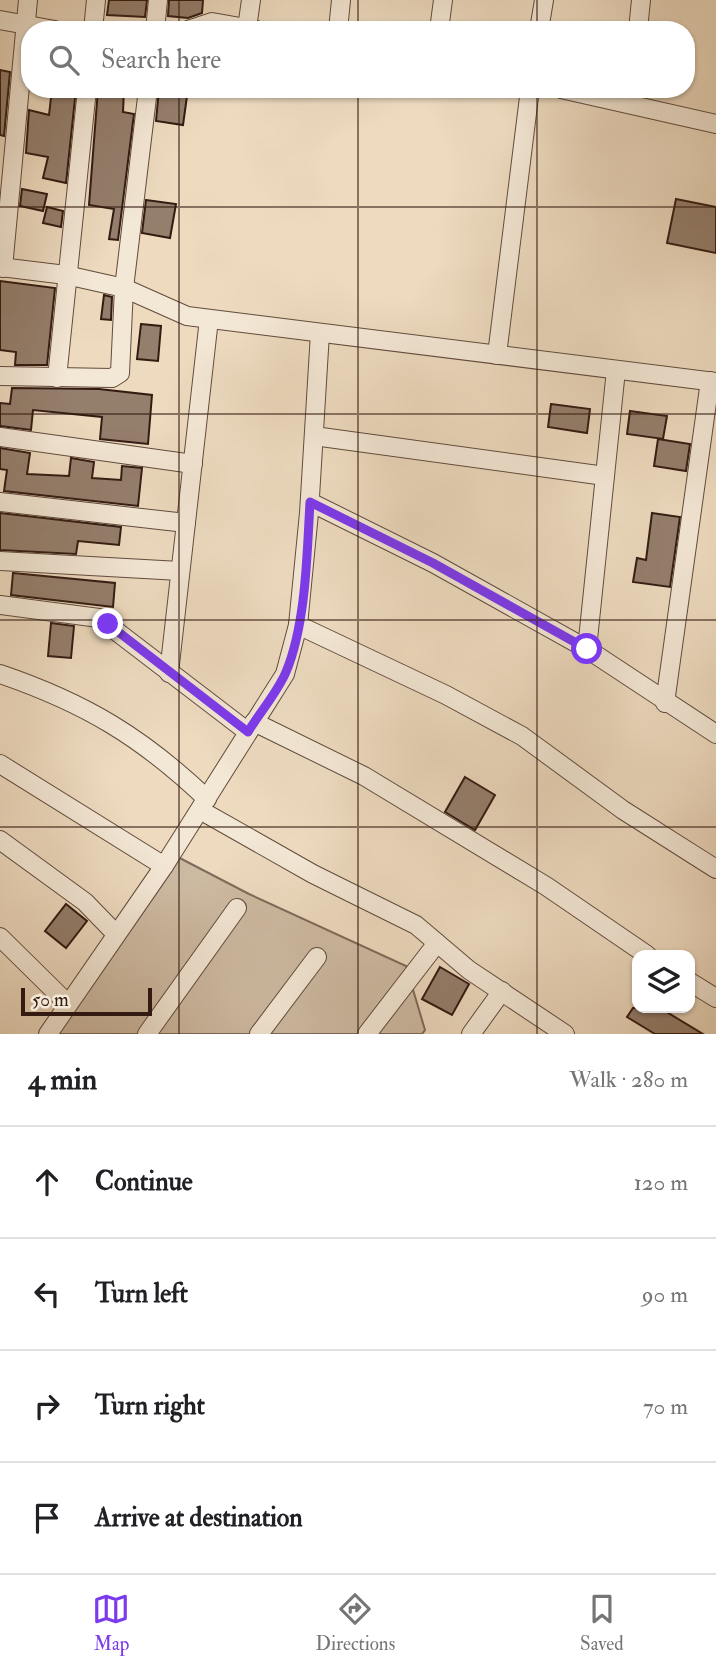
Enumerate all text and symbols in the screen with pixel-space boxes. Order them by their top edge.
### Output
search box [21,21,695,98]
icon: search [45,41,83,79]
text: Search here [101,44,221,76]
route end [92,608,123,639]
route start [571,633,602,664]
map controls [632,950,695,1013]
button: layers [632,950,695,1013]
scale bar [21,985,152,1017]
text: 50 m [32,988,69,1012]
text: 4 min [28,1061,97,1098]
text: Walk · 280 m [569,1065,688,1094]
icon: ahead [28,1163,66,1201]
text: Continue [95,1166,193,1198]
text: 120 m [634,1168,688,1197]
icon: left [28,1275,66,1313]
text: Turn left [95,1278,188,1310]
text: 90 m [642,1280,688,1309]
icon: right [28,1387,66,1425]
text: Turn right [95,1390,205,1422]
text: 70 m [643,1392,688,1421]
icon: arrive [28,1499,66,1537]
text: Arrive at destination [95,1502,303,1534]
tab: Map [92,1590,130,1656]
tab: Directions [315,1590,395,1656]
tab: Saved [580,1590,624,1656]

